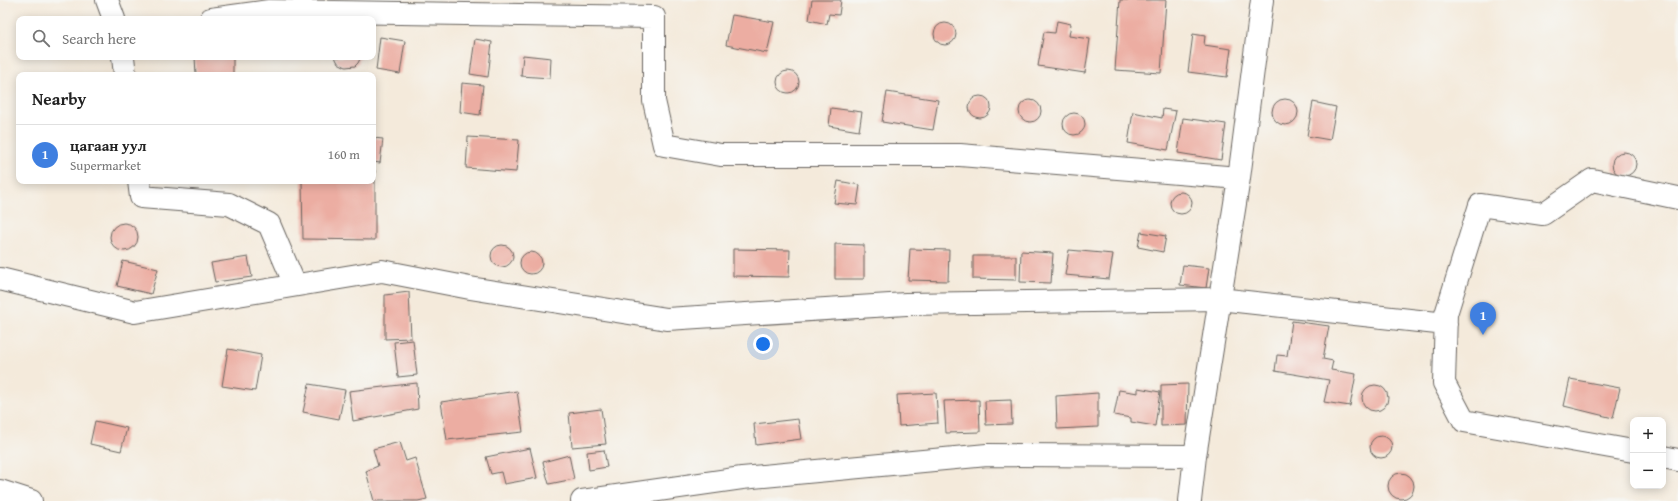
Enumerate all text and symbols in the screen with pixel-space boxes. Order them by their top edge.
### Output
search box [16,16,376,60]
icon: search [30,27,52,49]
text: Search here [62,28,136,49]
text: Nearby [32,86,86,111]
text: цагаан уул [70,135,146,156]
text: 1 [42,145,48,164]
text: 160 m [328,145,360,164]
text: Supermarket [70,156,141,175]
pin: 1 [1470,302,1496,335]
your location [753,334,773,354]
map controls [1630,417,1666,489]
button: + [1630,417,1666,453]
button: − [1630,453,1666,489]

